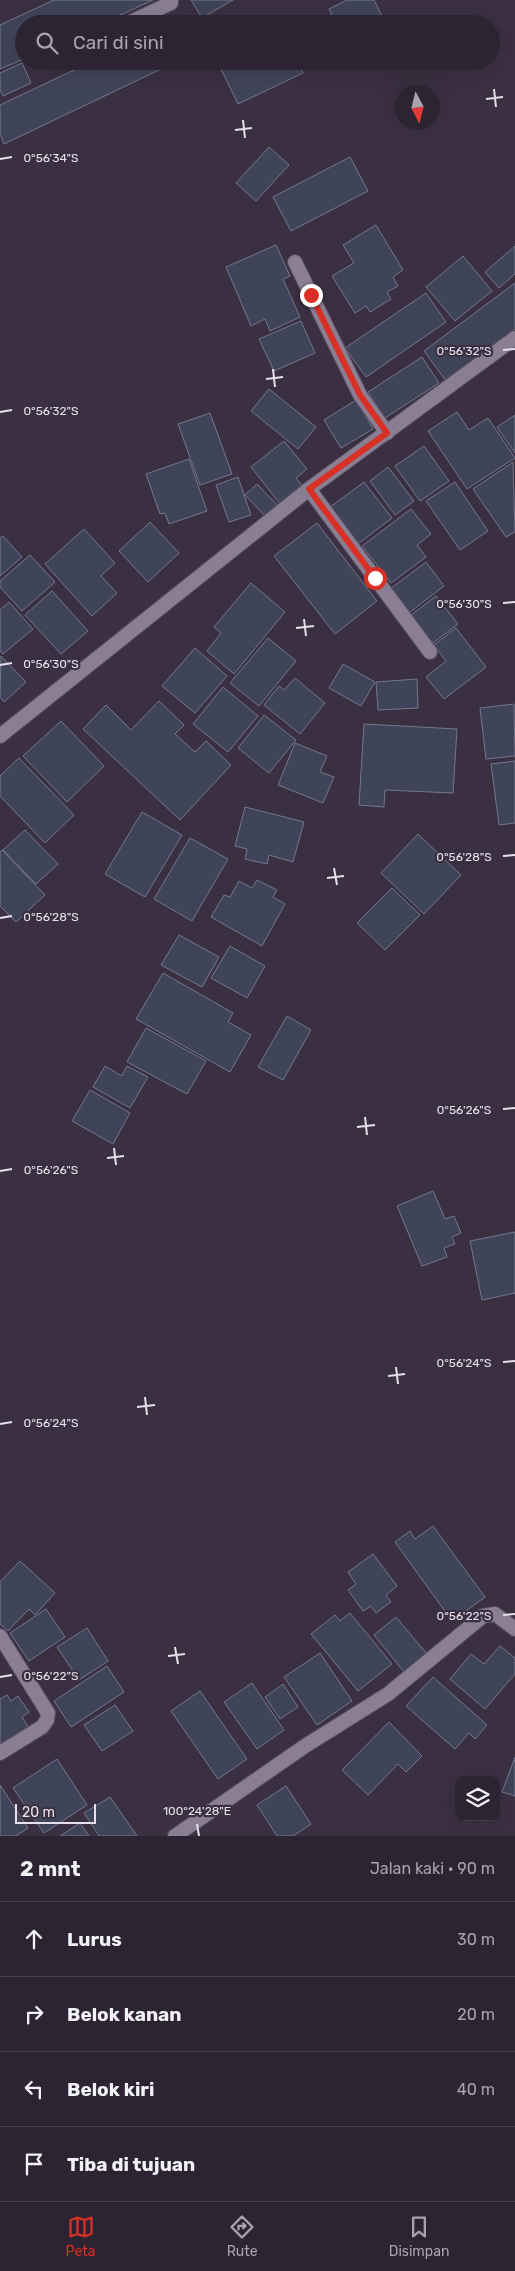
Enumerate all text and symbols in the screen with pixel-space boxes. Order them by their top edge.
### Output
search box [15,15,500,70]
icon: search [33,29,61,57]
text: Cari di sini [73,31,164,54]
north arrow [395,85,440,130]
text: 0°56'34"S [23,151,79,165]
route end [300,284,323,307]
text: 0°56'32"S [436,344,492,358]
text: 0°56'32"S [23,404,79,418]
route start [364,567,387,590]
text: 0°56'30"S [436,597,492,611]
text: 0°56'30"S [23,657,79,671]
text: 0°56'28"S [436,850,492,864]
text: 0°56'28"S [23,910,79,924]
text: 0°56'26"S [437,1103,491,1117]
text: 0°56'26"S [24,1163,78,1177]
text: 0°56'24"S [437,1356,491,1370]
text: 0°56'24"S [24,1416,78,1430]
text: 0°56'22"S [437,1609,491,1623]
text: 0°56'22"S [24,1669,78,1683]
map controls [455,1776,500,1821]
button: layers [455,1776,500,1821]
scale bar [15,1801,96,1824]
text: 20 m [22,1804,55,1821]
text: 100°24'28"E [163,1804,231,1818]
text: 2 mnt [20,1856,81,1881]
text: Jalan kaki · 90 m [370,1859,495,1878]
icon: ahead [20,1925,48,1953]
text: Lurus [67,1928,122,1951]
text: 30 m [457,1930,495,1949]
icon: right [20,2000,48,2028]
text: Belok kanan [67,2003,182,2026]
text: 20 m [457,2005,495,2024]
icon: left [20,2075,48,2103]
text: Belok kiri [67,2078,154,2101]
text: 40 m [457,2080,495,2099]
icon: arrive [20,2150,48,2178]
text: Tiba di tujuan [67,2153,195,2176]
tab: Peta [66,2213,95,2260]
tab: Rute [227,2213,258,2260]
tab: Disimpan [389,2213,449,2260]

